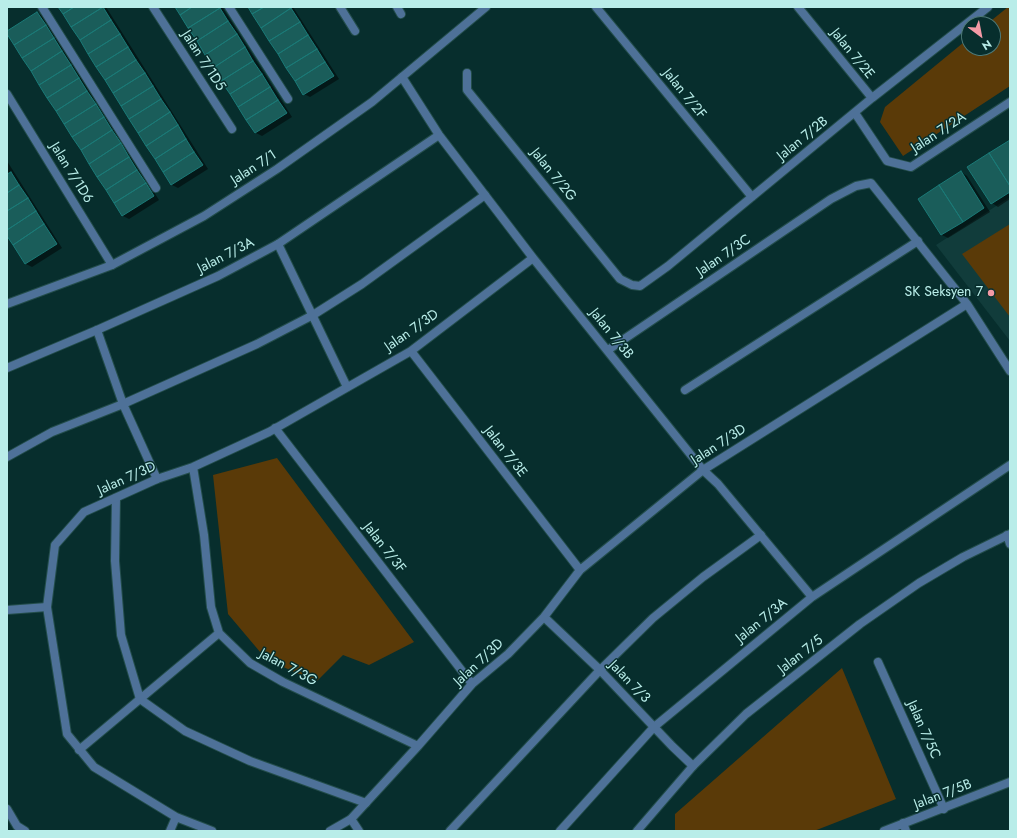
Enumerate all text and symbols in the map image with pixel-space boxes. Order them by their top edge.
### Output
north arrow [961,16,1001,56]
street label: Jalan 7/2E [826,25,878,83]
street label: Jalan 7/1D5 [177,28,229,94]
text: N [979,36,995,54]
street label: Jalan 7/2F [659,66,709,122]
street label: Jalan 7/2A [908,109,970,157]
street label: Jalan 7/2B [774,113,832,165]
street label: Jalan 7/1D6 [46,139,96,207]
street label: Jalan 7/2G [526,145,580,205]
street label: Jalan 7/1 [228,147,280,189]
street label: Jalan 7/3C [694,232,754,280]
street label: Jalan 7/3A [195,235,257,277]
place label: SK Seksyen 7 [905,285,983,301]
marker: SK Seksyen 7 [986,288,996,298]
street label: Jalan 7/3B [586,305,636,363]
street label: Jalan 7/3D [382,306,442,356]
street label: Jalan 7/3D [688,421,750,469]
street label: Jalan 7/3E [480,423,530,481]
street label: Jalan 7/3D [95,459,159,499]
street label: Jalan 7/3F [359,519,409,577]
street label: Jalan 7/3A [733,595,791,647]
street label: Jalan 7/5 [775,632,827,678]
street label: Jalan 7/3D [451,636,507,690]
street label: Jalan 7/3G [256,646,320,690]
street label: Jalan 7/3 [605,657,653,707]
street label: Jalan 7/5C [903,698,943,762]
street label: Jalan 7/5B [912,776,974,814]

